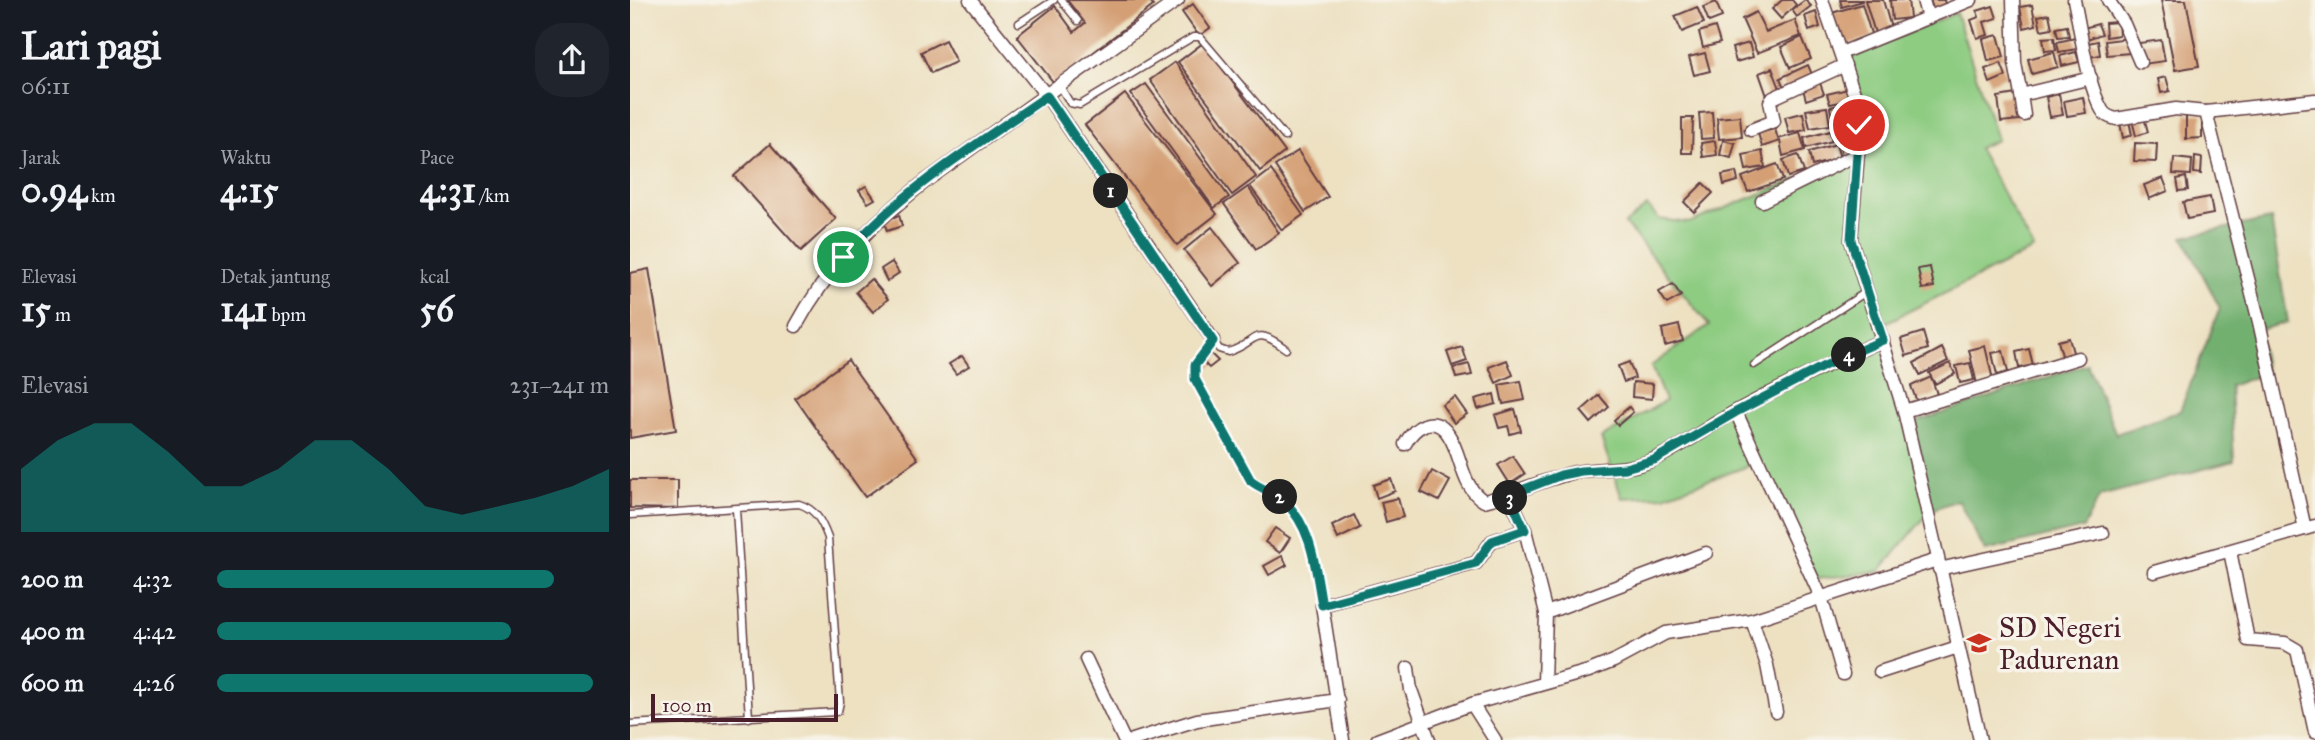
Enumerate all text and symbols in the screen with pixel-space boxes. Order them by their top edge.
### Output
text: Lari pagi [21,23,161,69]
button: share [535,23,609,97]
text: 06:11 [21,72,70,100]
pin [1829,95,1889,155]
icon: check [1840,106,1878,144]
text: Jarak [21,146,60,169]
text: Waktu [220,146,271,169]
text: Pace [420,146,454,169]
text: 0.94 [21,169,87,212]
text: 4:15 [220,169,279,212]
text: 4:31 [420,169,476,212]
pin: 1 [1093,174,1128,208]
text: 1 [1107,179,1114,202]
text: km [87,184,116,207]
text: /km [476,184,510,207]
pin [813,227,873,287]
icon: arrive [824,238,862,276]
text: Elevasi [21,265,77,288]
text: Detak jantung [220,265,330,288]
text: kcal [420,265,450,288]
text: 15 [21,288,51,331]
text: 141 [220,288,267,331]
text: 56 [420,288,454,331]
text: m [51,303,71,326]
text: bpm [267,303,306,326]
pin: 4 [1832,338,1866,372]
text: 4 [1843,343,1854,366]
text: Elevasi [21,371,89,399]
text: 231–241 m [510,371,609,399]
pin: 2 [1262,480,1298,514]
pin: 3 [1492,480,1528,516]
text: 2 [1275,485,1284,508]
text: 3 [1506,486,1513,509]
text: 200 m [21,565,83,593]
text: 4:32 [133,565,172,593]
place label: SD Negeri Padurenan [1999,610,2121,677]
text: 400 m [21,617,85,645]
text: 4:42 [133,617,176,645]
school or university icon: SD Negeri Padurenan [1965,629,1993,657]
text: 600 m [21,669,84,697]
text: 4:26 [133,669,175,697]
scale bar [651,691,838,723]
text: 100 m [662,694,712,717]

